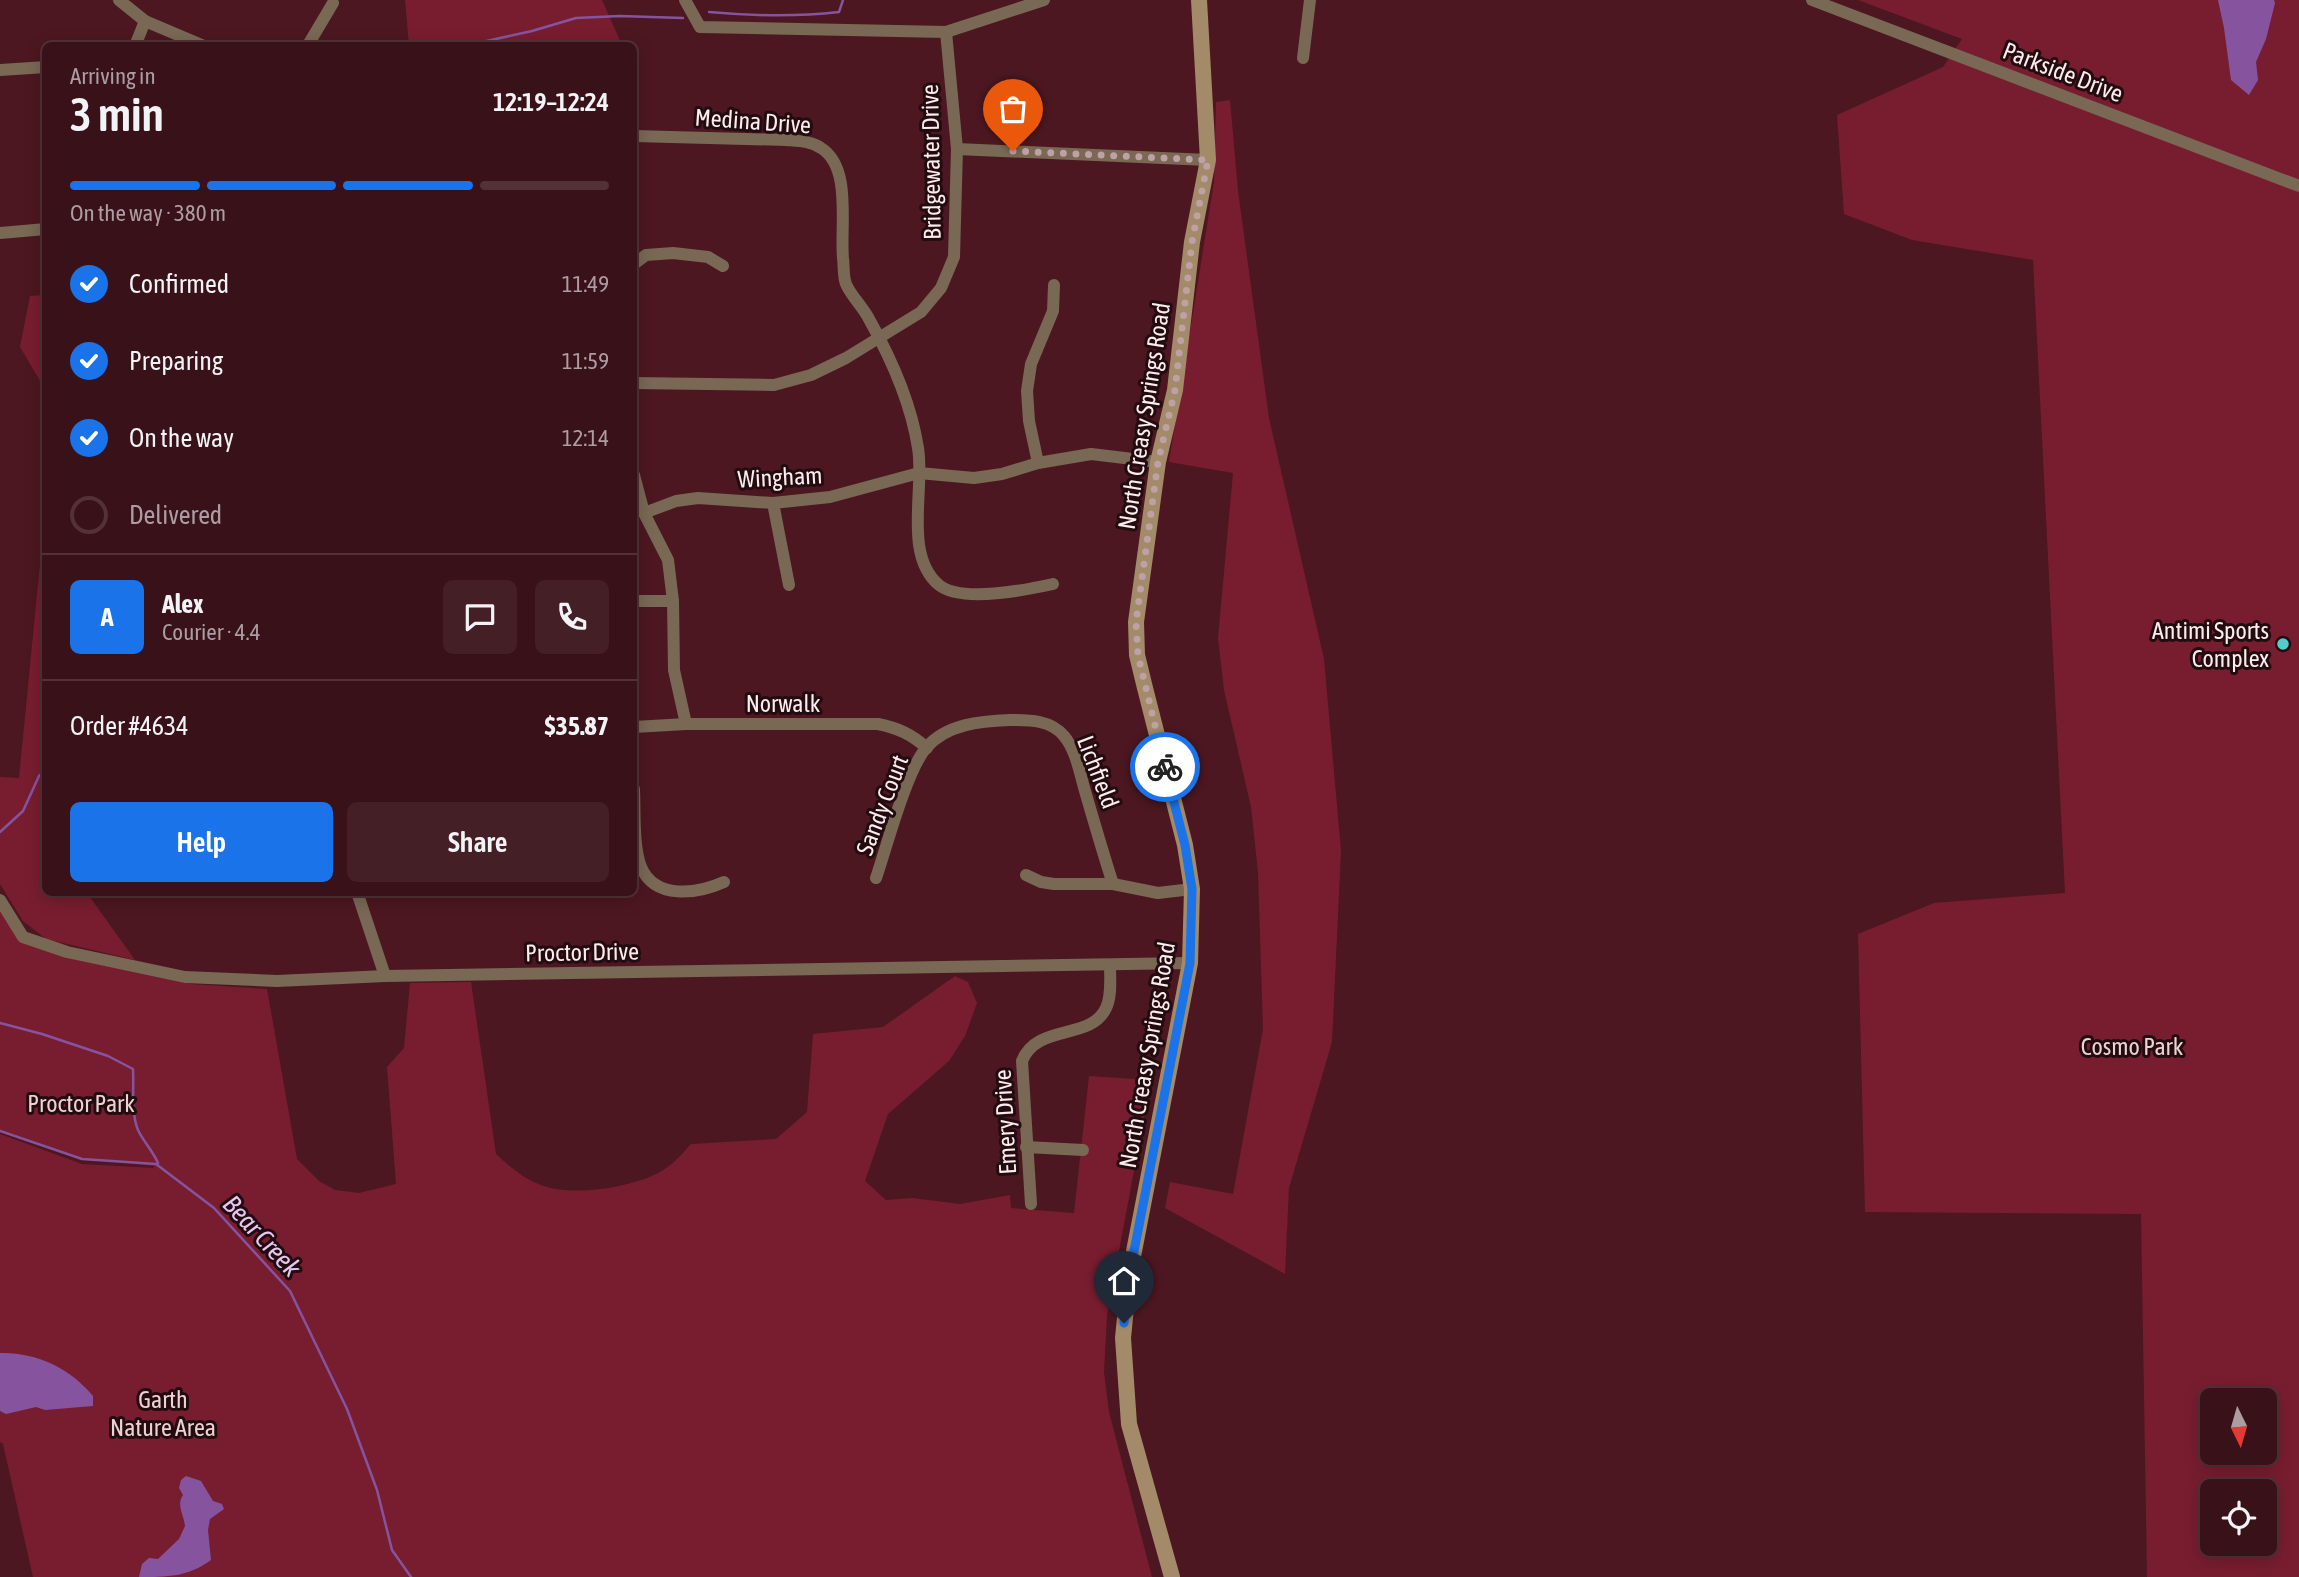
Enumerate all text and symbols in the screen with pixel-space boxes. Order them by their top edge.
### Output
street label: Parkside Drive [1999,37,2127,107]
text: Arriving in [70,63,156,89]
pin [983,79,1043,151]
street label: Bridgewater Drive [916,84,946,240]
text: 12:19–12:24 [493,87,609,117]
text: 3 min [70,88,164,141]
icon: bag [994,90,1032,128]
street label: Medina Drive [694,103,812,139]
text: On the way · 380 m [70,200,226,226]
icon: check [70,265,108,303]
text: Confirmed [129,269,229,299]
text: 11:49 [562,271,609,297]
street label: North Creasy Springs Road [1113,301,1175,531]
icon: check [70,342,108,380]
text: Preparing [129,346,223,376]
text: 11:59 [562,348,609,374]
icon: check [70,419,108,457]
text: On the way [129,423,234,453]
text: 12:14 [562,425,609,451]
street label: Wingham [737,461,823,493]
text: Delivered [129,500,222,530]
button: chat [443,580,517,654]
button: phone [535,580,609,654]
text: Alex [162,589,203,619]
text: A [101,602,113,632]
place label: Antimi Sports Complex [2152,617,2269,672]
text: Courier · 4.4 [162,619,261,645]
marker: Antimi Sports Complex [2275,636,2291,652]
street label: Norwalk [746,690,821,717]
text: Order #4634 [70,711,189,741]
text: $35.87 [545,711,609,741]
street label: Lichfield [1072,732,1124,812]
courier [1130,732,1200,802]
icon: bike [1146,748,1184,786]
street label: Sandy Court [851,751,913,859]
button: Help [70,802,333,882]
button: Share [347,802,609,882]
street label: Proctor Drive [525,938,639,966]
street label: North Creasy Springs Road [1114,940,1180,1170]
park label: Cosmo Park [2081,1033,2184,1060]
street label: Emery Drive [989,1069,1021,1175]
park label: Proctor Park [27,1090,135,1117]
water label: Bear Creek [217,1189,307,1283]
pin [1094,1251,1154,1323]
icon: home [1105,1262,1143,1300]
park label: Garth Nature Area [110,1386,216,1441]
north arrow [2200,1388,2277,1465]
map controls [2200,1388,2277,1556]
button: locate [2200,1479,2277,1556]

